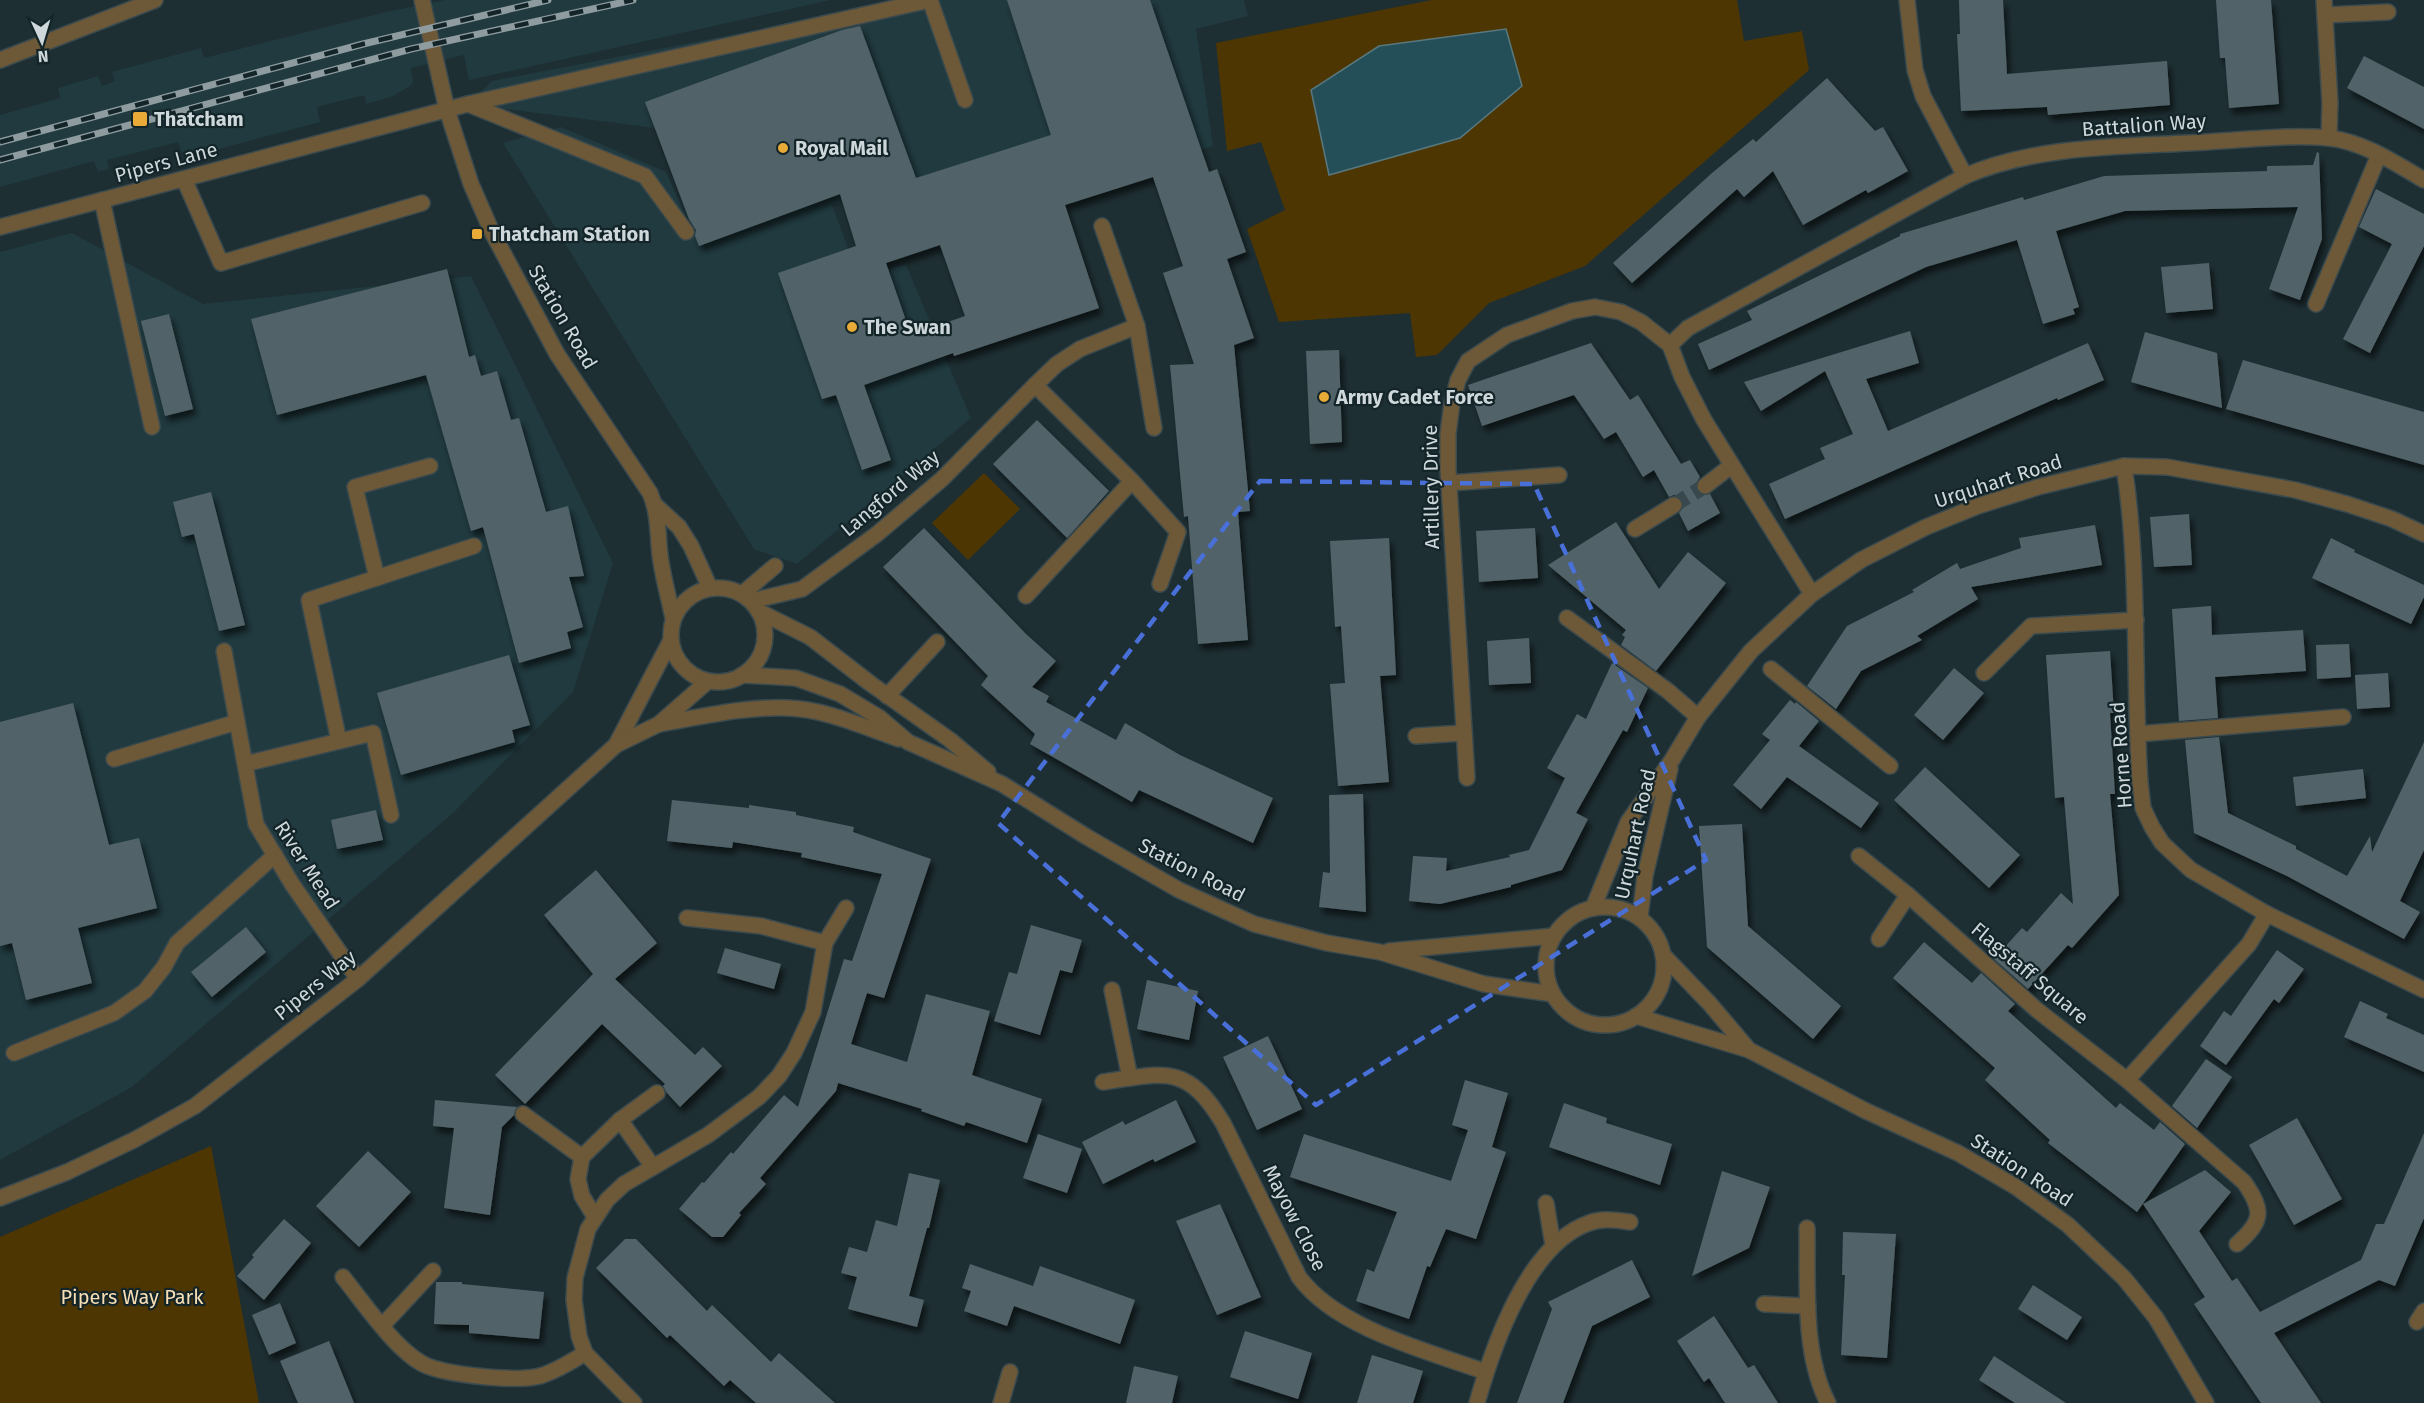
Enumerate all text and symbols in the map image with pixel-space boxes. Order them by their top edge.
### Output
north arrow [12,12,72,72]
text: N [37,47,49,66]
place label: Thatcham [154,107,244,131]
street label: Battalion Way [2081,109,2207,141]
marker: Thatcham [131,110,149,128]
place label: Royal Mail [795,136,888,160]
street label: Pipers Lane [112,137,220,187]
marker: Royal Mail [776,141,790,155]
place label: Thatcham Station [489,222,650,246]
marker: Thatcham Station [470,227,484,241]
street label: Station Road [523,261,603,373]
place label: The Swan [864,315,951,339]
marker: The Swan [845,320,859,334]
place label: Army Cadet Force [1335,385,1494,409]
marker: Army Cadet Force [1317,390,1331,404]
street label: Artillery Drive [1418,425,1444,549]
street label: Langford Way [836,445,944,541]
street label: Urquhart Road [1931,449,2065,513]
street label: Horne Road [2105,701,2137,809]
street label: Urquhart Road [1609,766,1661,902]
street label: River Mead [270,816,344,914]
street label: Station Road [1135,833,1249,907]
street label: Flagstaff Square [1966,917,2094,1029]
street label: Pipers Way [269,945,361,1025]
street label: Station Road [1967,1128,2077,1212]
street label: Mayow Close [1258,1161,1332,1275]
park label: Pipers Way Park [60,1285,204,1309]

